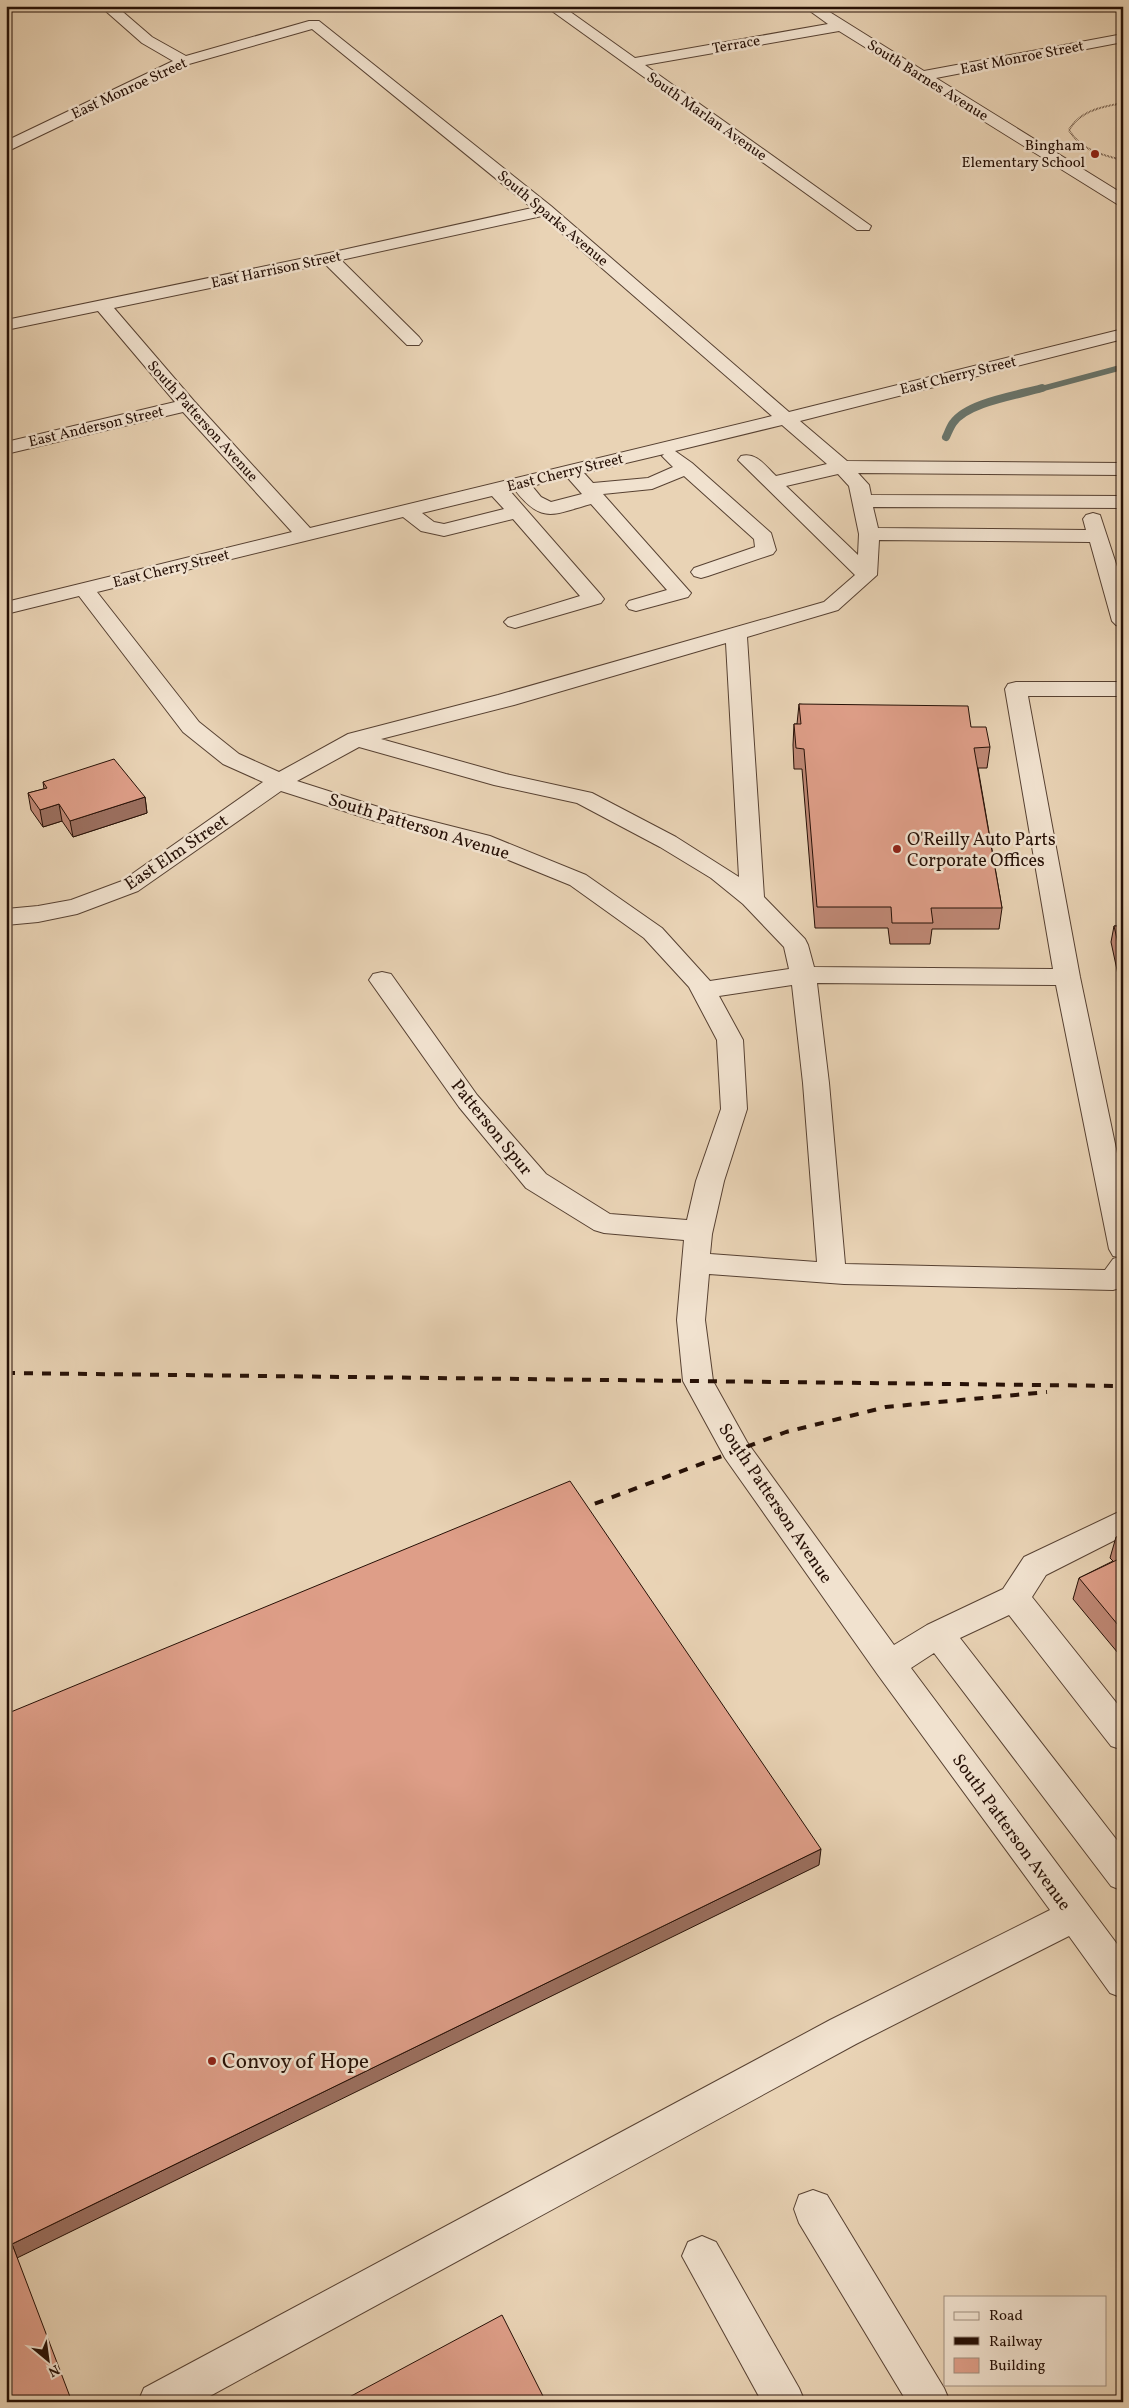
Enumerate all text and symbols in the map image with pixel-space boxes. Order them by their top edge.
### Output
street label: Terrace [710,31,762,60]
street label: South Barnes Avenue [862,35,992,127]
street label: East Monroe Street [959,36,1086,81]
street label: East Monroe Street [68,53,191,125]
street label: South Marlan Avenue [642,68,771,167]
place label: Bingham Elementary School [962,136,1085,174]
marker: Bingham Elementary School [1089,148,1101,160]
street label: South Sparks Avenue [492,166,612,272]
street label: East Harrison Street [209,246,343,295]
street label: East Cherry Street [898,352,1019,401]
street label: South Patterson Avenue [142,357,262,487]
street label: East Anderson Street [27,402,166,453]
street label: East Cherry Street [505,449,626,498]
street label: East Cherry Street [111,545,232,594]
street label: South Patterson Avenue [325,788,512,867]
street label: East Elm Street [120,809,234,897]
place label: O'Reilly Auto Parts Corporate Offices [907,828,1056,874]
marker: O'Reilly Auto Parts Corporate Offices [891,843,903,855]
street label: Patterson Spur [444,1075,538,1182]
street label: South Patterson Avenue [712,1419,838,1589]
street label: South Patterson Avenue [945,1749,1076,1916]
place label: Convoy of Hope [222,2048,369,2077]
marker: Convoy of Hope [206,2055,218,2067]
legend [944,2296,1106,2386]
text: Road [989,2306,1023,2327]
text: Railway [989,2332,1042,2353]
north arrow [22,2336,72,2386]
text: Building [989,2356,1046,2377]
text: N [45,2359,63,2381]

